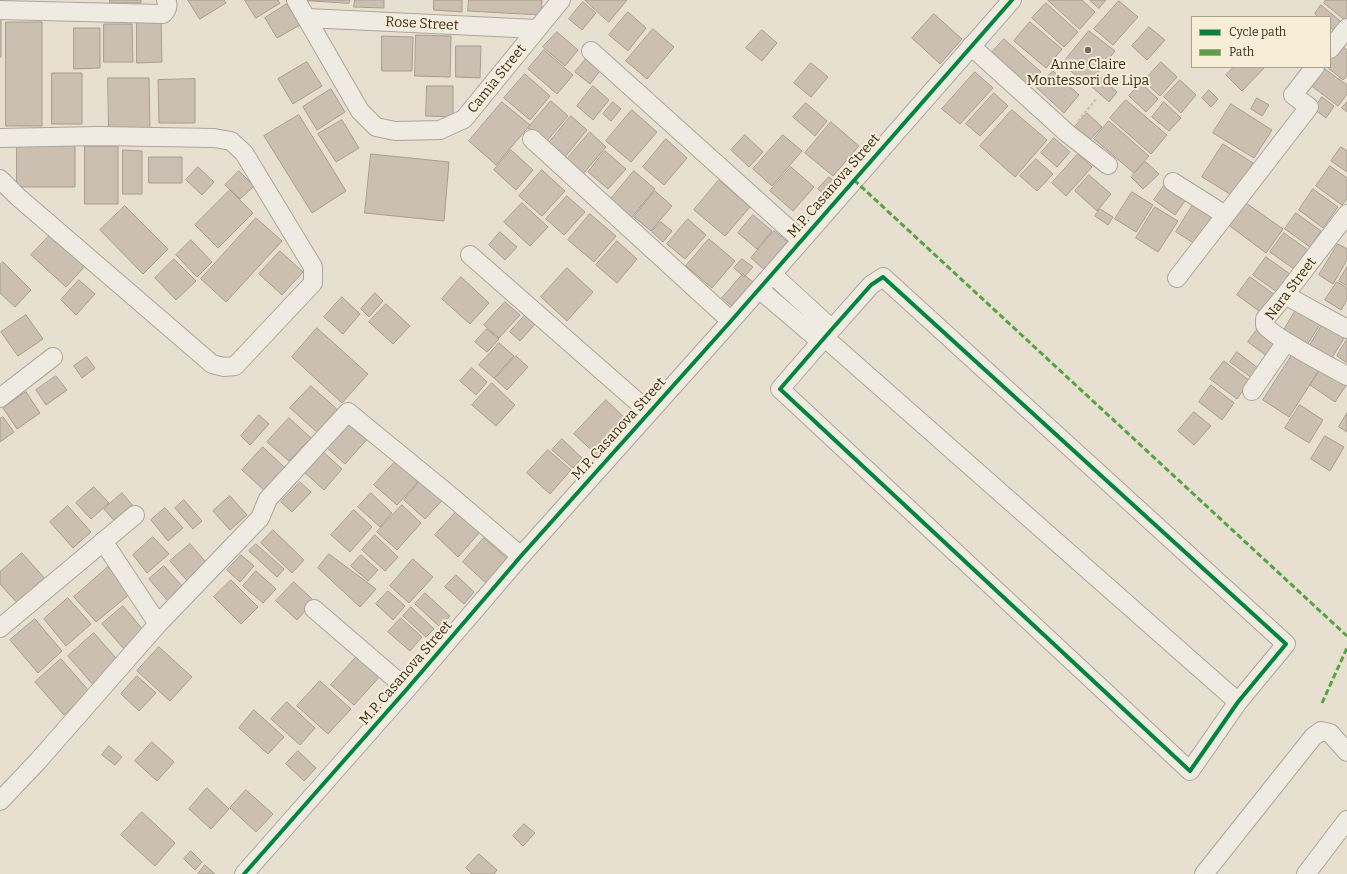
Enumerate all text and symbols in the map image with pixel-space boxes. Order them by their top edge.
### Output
street label: Rose Street [385,14,459,34]
legend [1191,16,1331,68]
text: Cycle path [1229,25,1286,39]
street label: Camia Street [464,41,530,117]
marker: Anne Claire Montessori de Lipa [1083,45,1093,55]
text: Path [1229,45,1254,59]
place label: Anne Claire Montessori de Lipa [1027,57,1149,90]
street label: M.P. Casanova Street [784,131,884,241]
street label: Nara Street [1262,254,1320,324]
street label: M.P. Casanova Street [569,374,669,484]
street label: M.P. Casanova Street [356,618,456,728]

